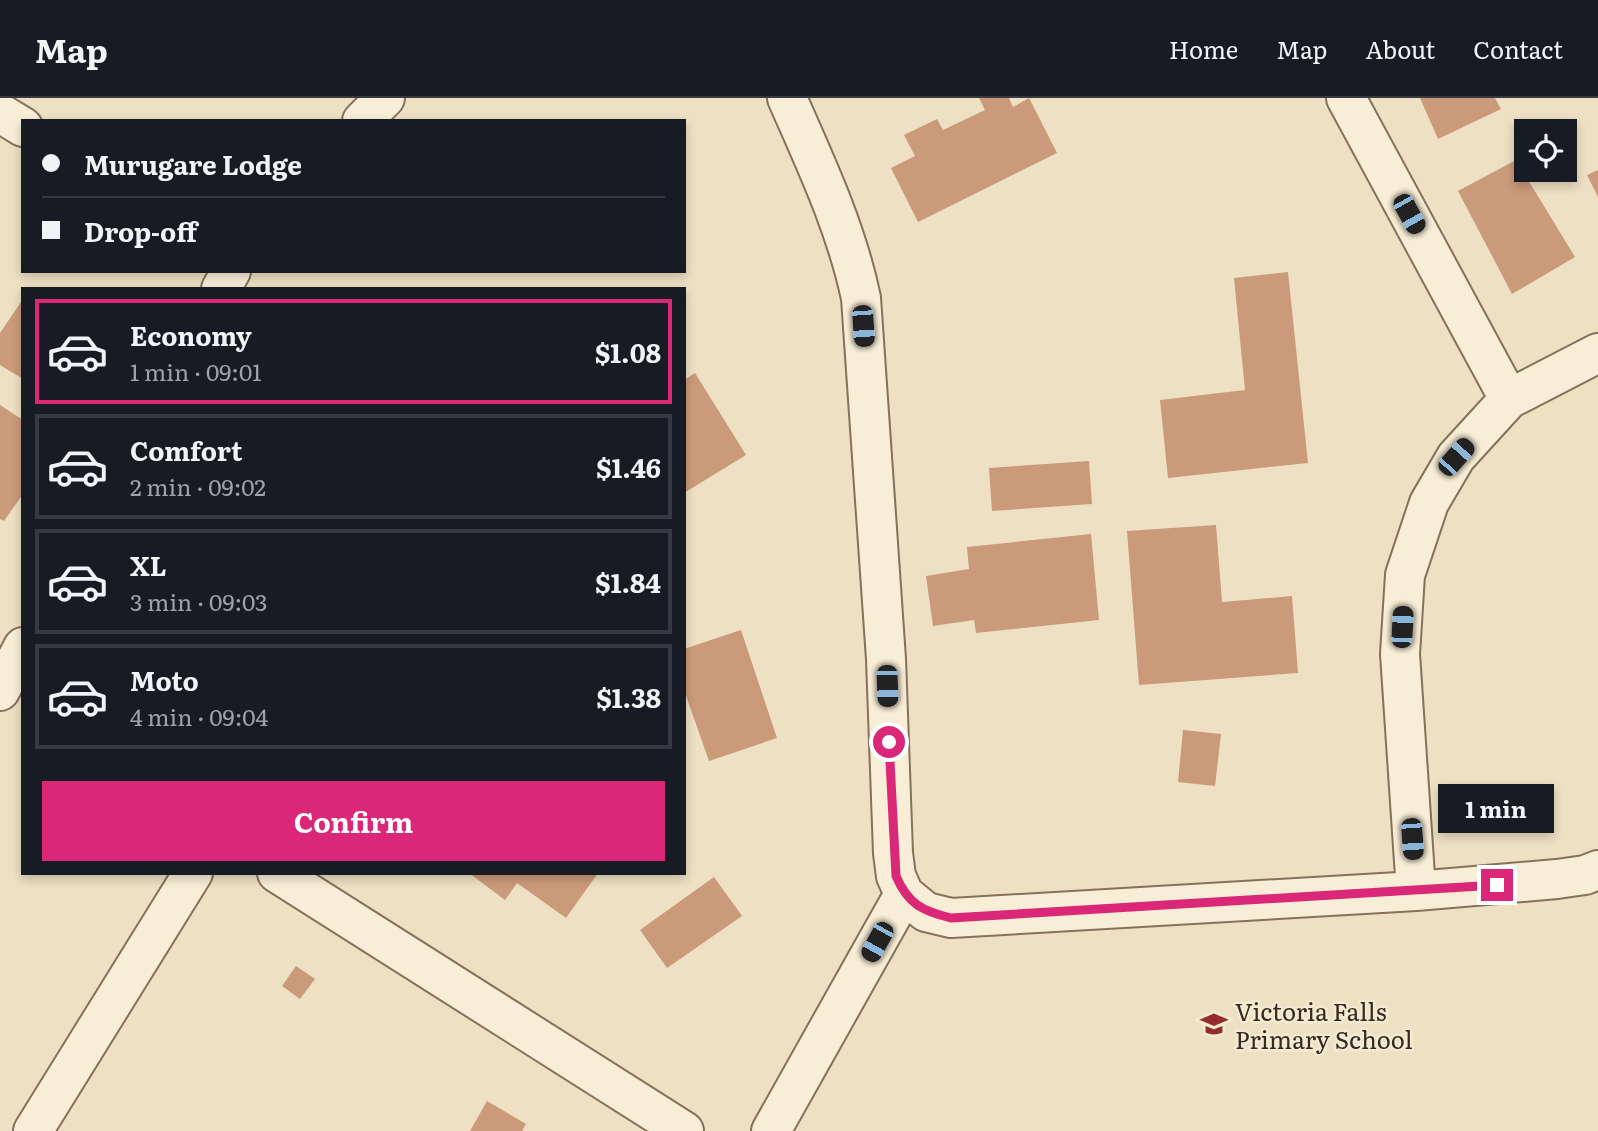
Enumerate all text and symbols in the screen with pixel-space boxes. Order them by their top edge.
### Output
text: Map [35,24,108,73]
text: Home [1169,31,1238,66]
text: Map [1276,31,1327,66]
text: About [1365,31,1435,66]
text: Contact [1473,31,1563,66]
map controls [1514,119,1577,182]
button: locate [1514,119,1577,182]
text: Murugare Lodge [84,144,302,183]
car [1390,191,1429,237]
text: Drop-off [84,211,197,250]
car [852,304,875,348]
text: Economy [130,315,252,354]
icon: car [46,320,109,383]
text: $1.08 [595,332,661,371]
text: 1 min · 09:01 [130,354,262,388]
text: Comfort [130,430,242,469]
car [1435,434,1478,480]
icon: car [46,435,109,498]
text: $1.46 [596,447,661,486]
text: 2 min · 09:02 [130,469,266,503]
text: XL [130,545,167,584]
icon: car [46,550,109,613]
text: $1.84 [595,562,661,601]
text: 3 min · 09:03 [130,584,268,618]
car [1391,605,1414,649]
text: Moto [130,660,199,699]
icon: car [46,665,109,728]
car [876,665,899,707]
text: $1.38 [596,677,661,716]
text: 4 min · 09:04 [130,699,268,733]
route start [873,726,905,758]
button: Confirm [42,781,665,861]
callout: 1 min [1439,784,1555,832]
text: 1 min [1465,791,1527,825]
car [1401,817,1424,861]
route end [1481,869,1513,901]
car [858,919,897,965]
place label: Victoria Falls Primary School [1235,993,1412,1056]
school or university icon: Victoria Falls Primary School [1199,1009,1229,1039]

